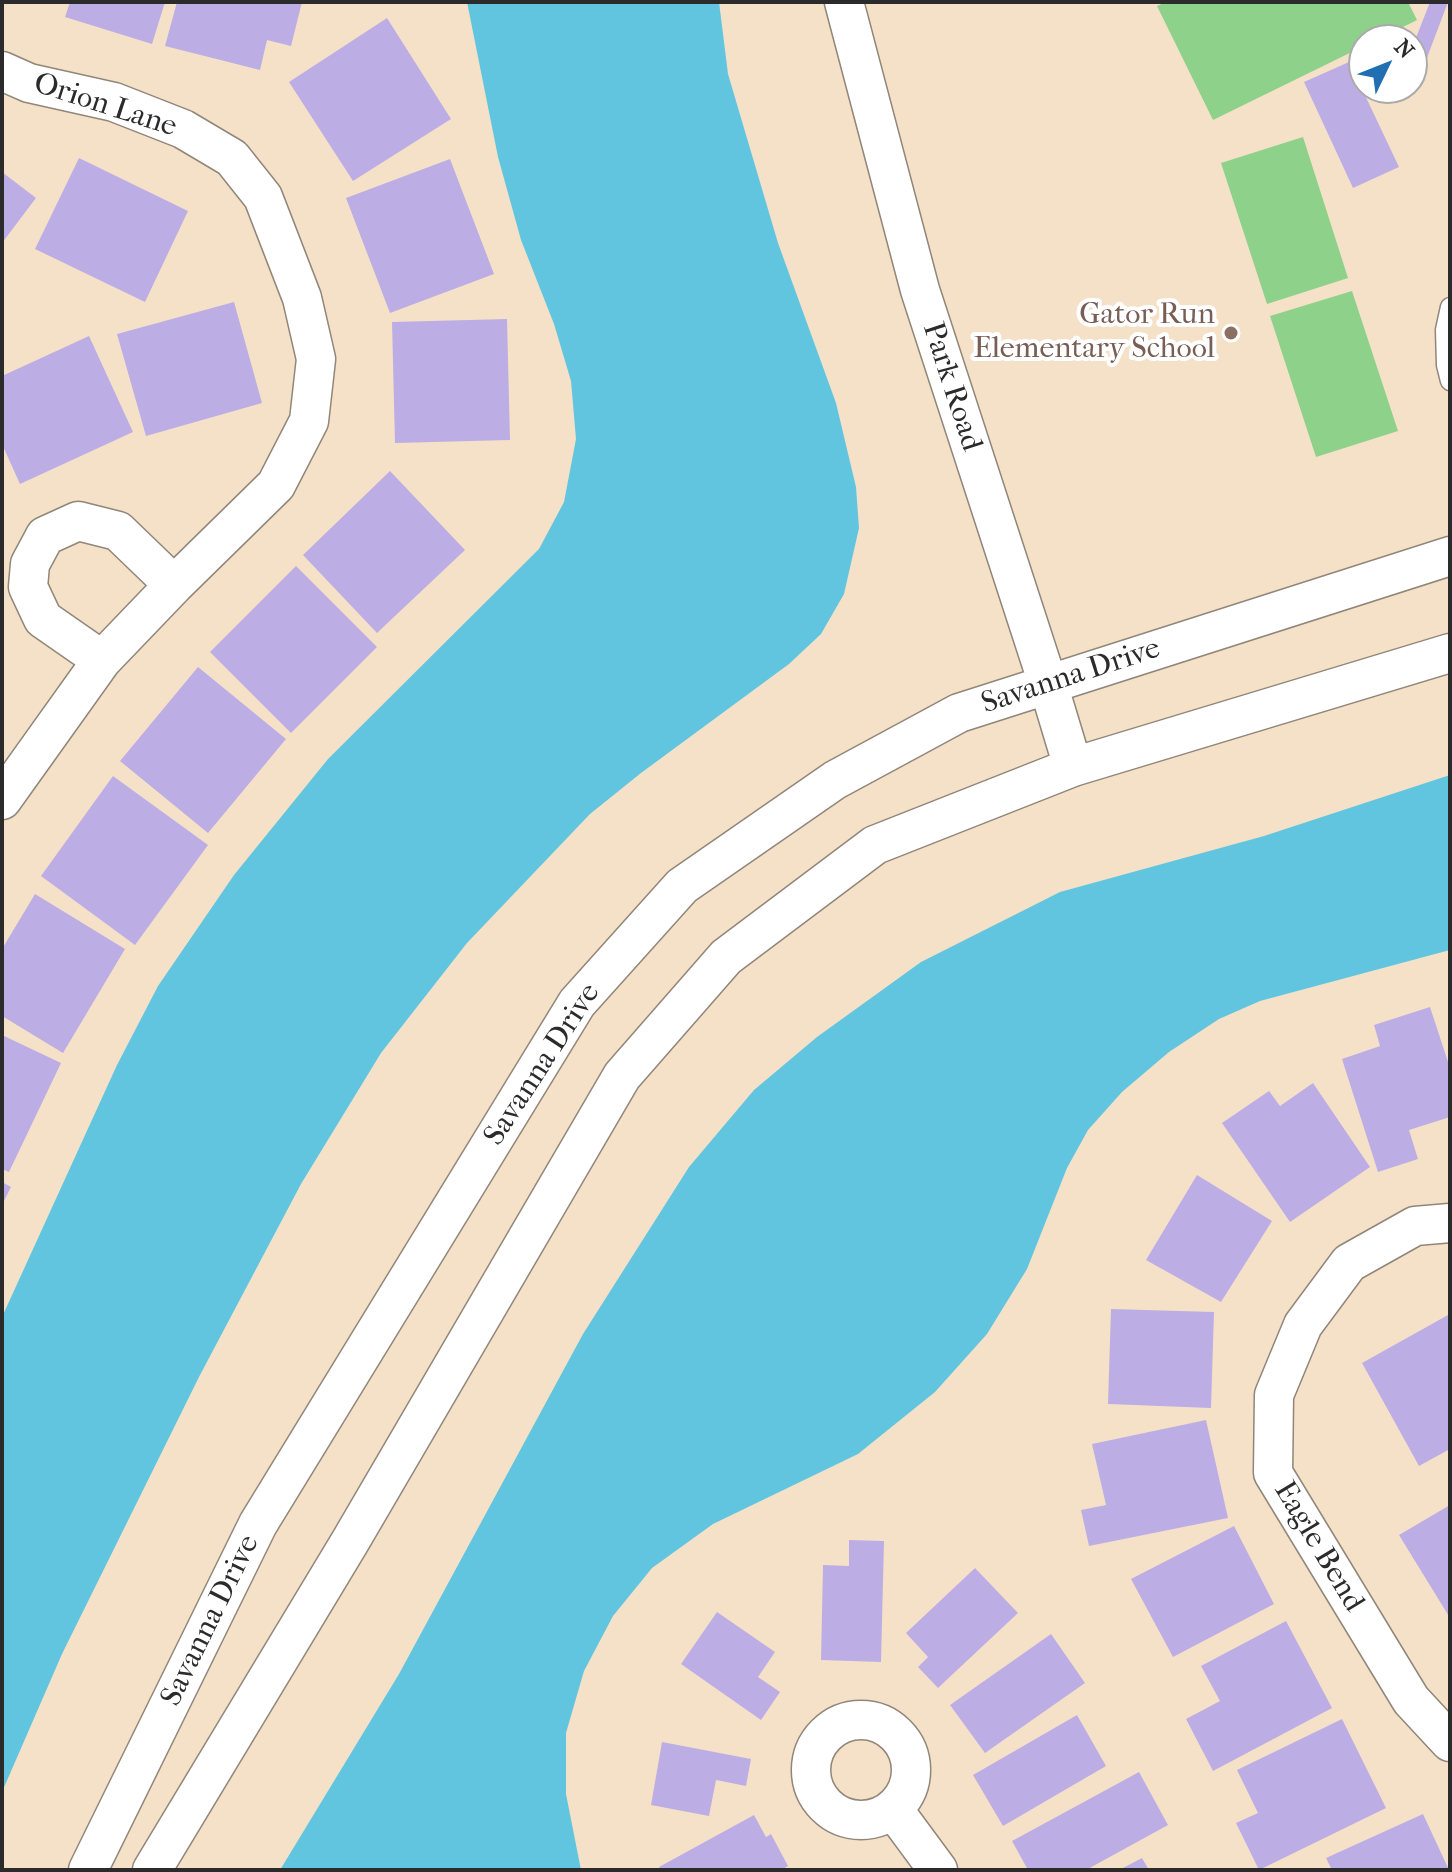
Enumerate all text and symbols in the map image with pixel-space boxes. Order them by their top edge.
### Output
north arrow [1348,24,1428,104]
text: N [1389,34,1419,64]
street label: Orion Lane [29,66,181,146]
place label: Gator Run Elementary School [973,298,1215,368]
street label: Park Road [913,318,989,456]
marker: Gator Run Elementary School [1222,324,1240,342]
street label: Savanna Drive [977,631,1165,723]
street label: Savanna Drive [477,977,609,1153]
street label: Eagle Bend [1265,1475,1371,1619]
street label: Savanna Drive [154,1530,268,1712]

